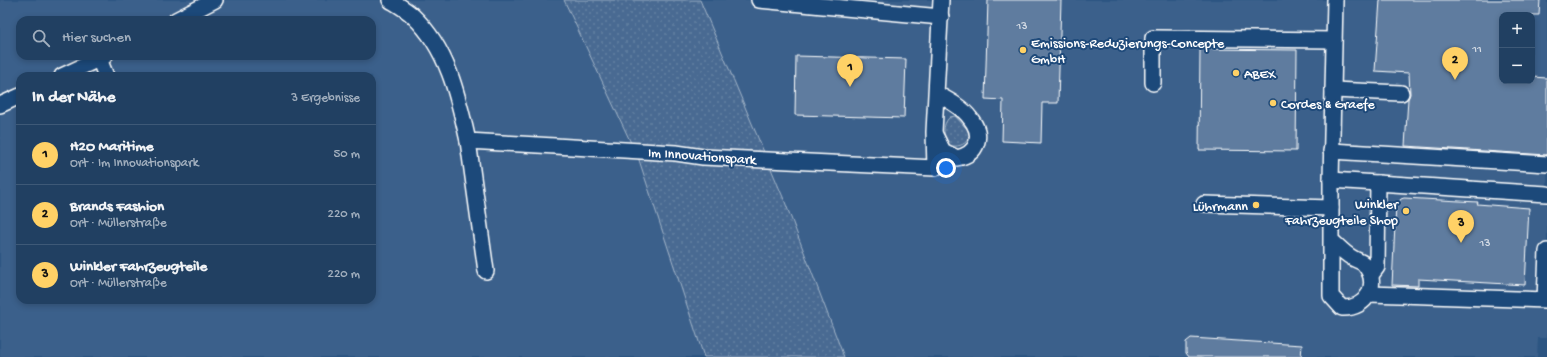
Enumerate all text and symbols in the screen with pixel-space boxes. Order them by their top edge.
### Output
map controls [1499,12,1535,84]
button: + [1499,12,1535,48]
search box [16,16,376,60]
house number: 13 [1015,20,1028,34]
icon: search [30,27,52,49]
text: Hier suchen [62,29,131,47]
place label: Emissions-Reduzierungs-Concepte GmbH [1031,36,1225,69]
house number: 11 [1471,43,1482,57]
marker: Emissions-Reduzierungs-Concepte GmbH [1018,45,1028,55]
pin: 2 [1442,47,1468,80]
button: − [1499,48,1535,84]
pin: 1 [837,54,863,87]
place label: ABEX [1244,67,1276,84]
marker: ABEX [1231,68,1241,78]
text: In der Nähe [32,88,115,108]
text: 3 Ergebnisse [291,91,360,106]
place label: Cordes & Graefe [1281,97,1376,114]
marker: Cordes & Graefe [1268,98,1278,108]
text: H2O Maritime [70,138,154,156]
street label: Im Innovationspark [647,145,758,170]
text: 1 [42,147,48,162]
text: 50 m [333,147,360,162]
text: Ort · Im Innovationspark [70,156,198,171]
your location [936,158,956,178]
place label: Winkler Fahrzeugteile Shop [1284,197,1399,230]
text: Brands Fashion [70,198,164,216]
place label: Lührmann [1193,199,1248,216]
marker: Lührmann [1251,200,1261,210]
marker: Winkler Fahrzeugteile Shop [1401,206,1411,216]
text: 2 [42,207,48,222]
text: 220 m [328,207,360,222]
pin: 3 [1448,210,1474,243]
text: Ort · Müllerstraße [70,216,167,231]
house number: 13 [1478,237,1491,251]
text: Winkler Fahrzeugteile [70,258,207,276]
text: 3 [42,267,48,282]
text: 220 m [328,267,360,282]
text: Ort · Müllerstraße [70,276,167,291]

